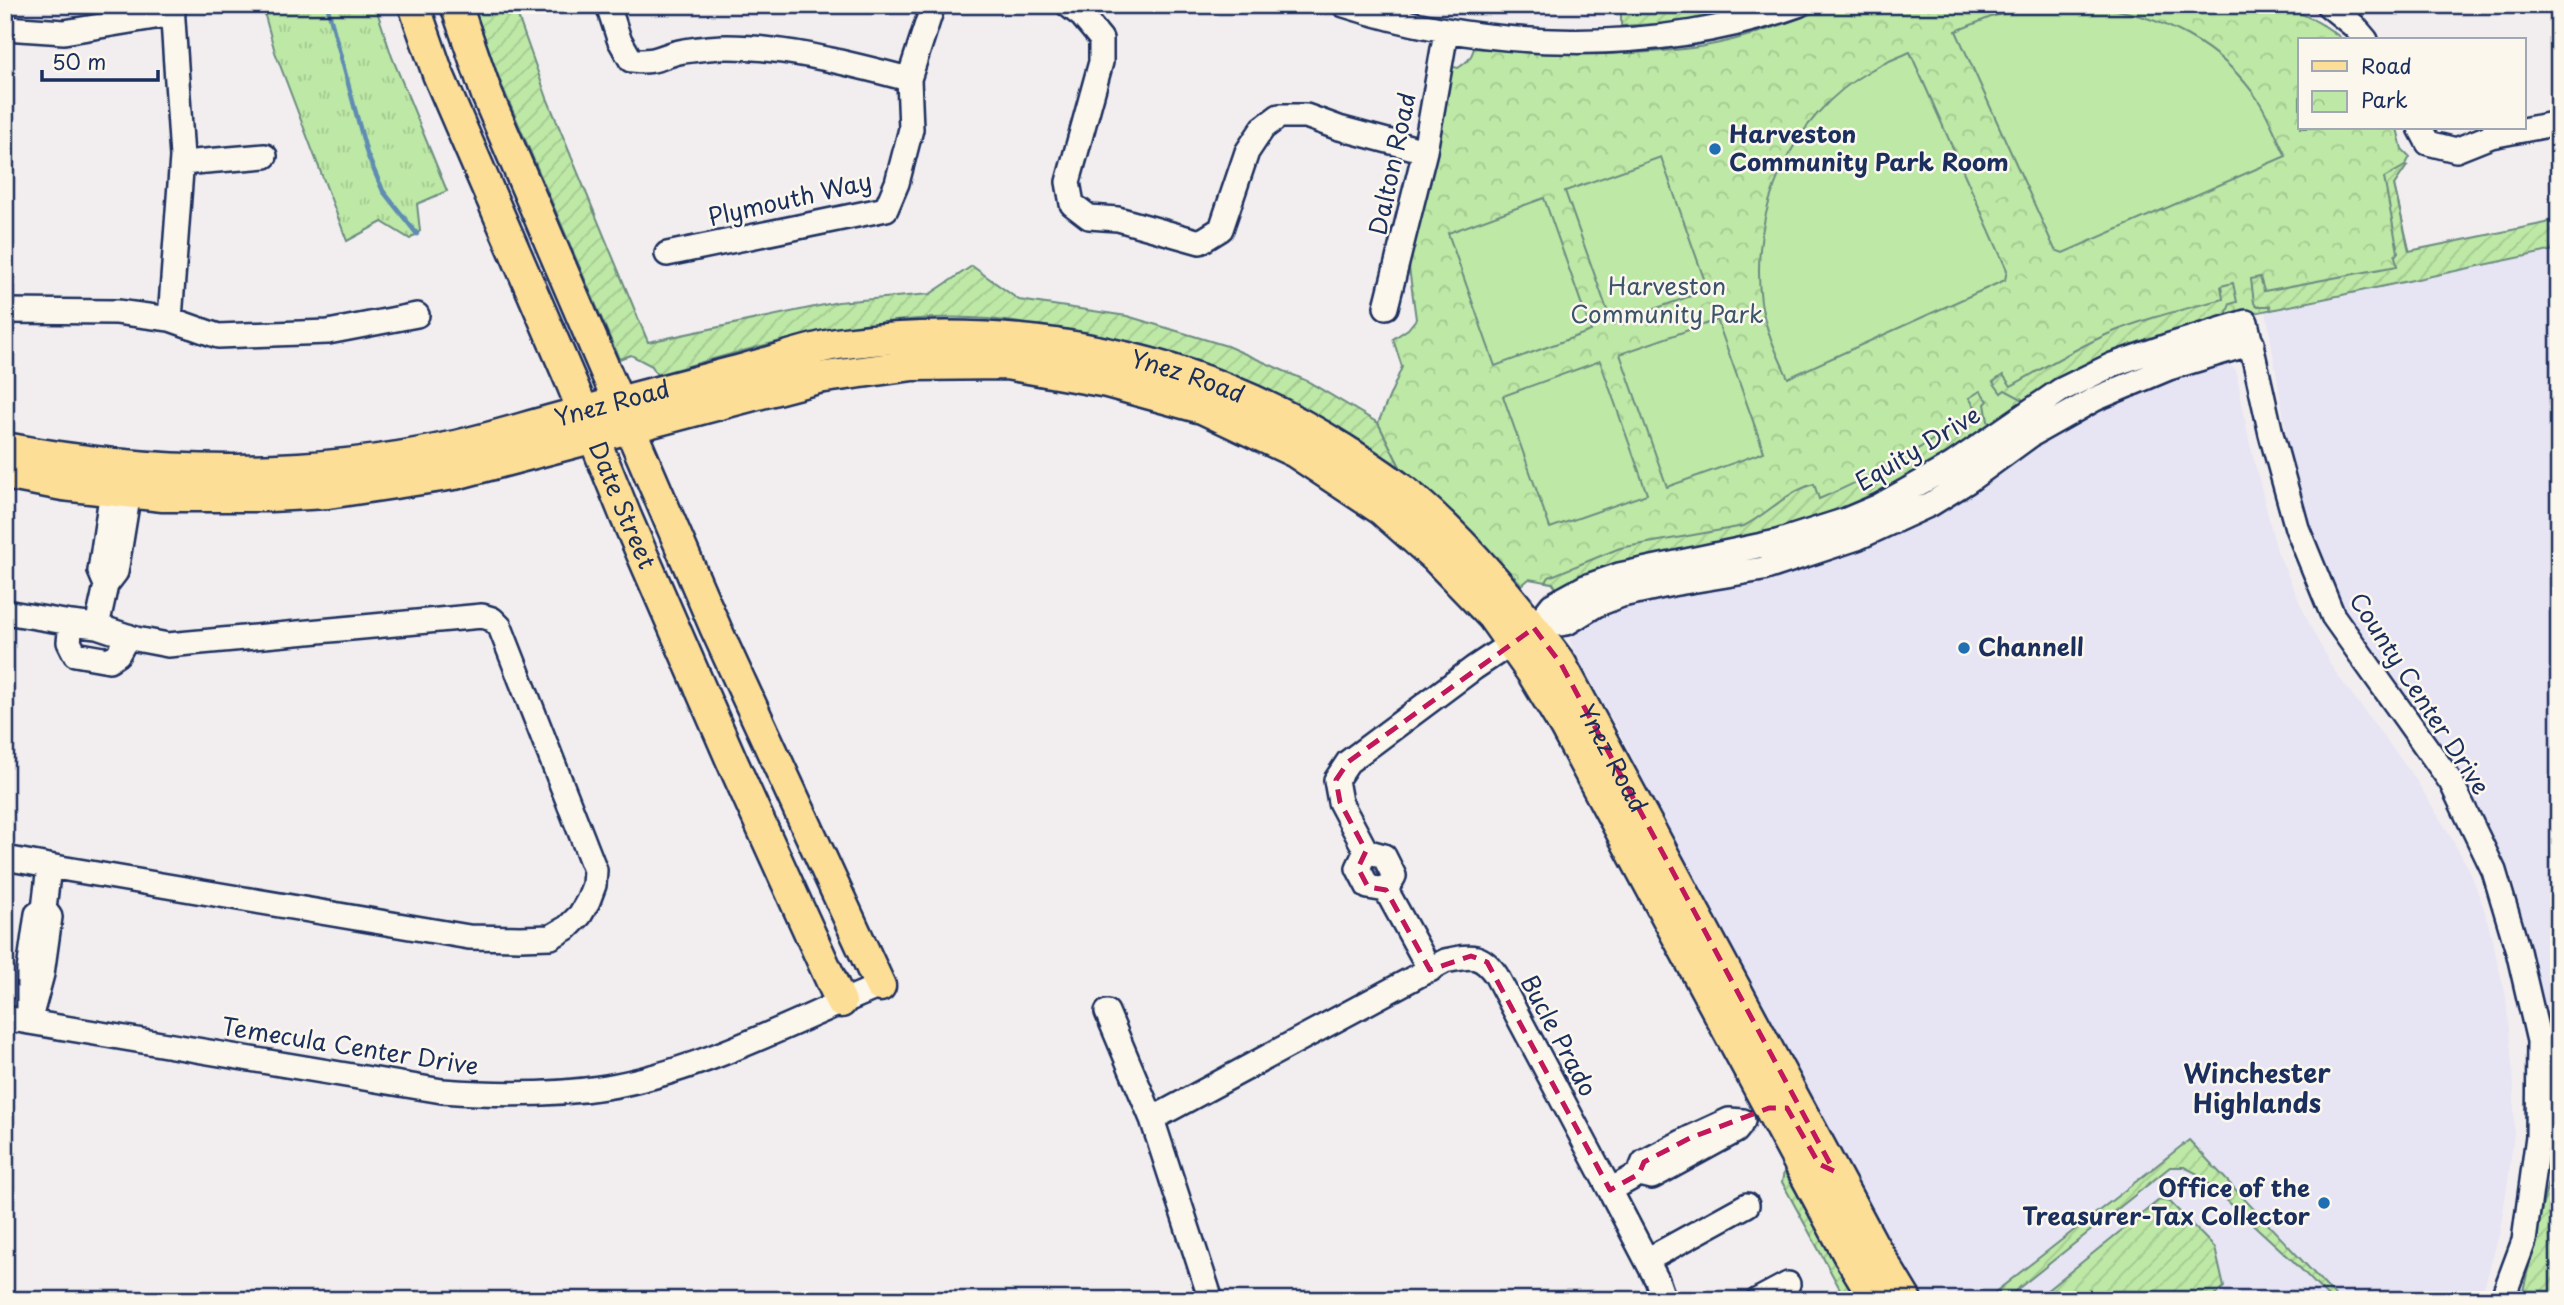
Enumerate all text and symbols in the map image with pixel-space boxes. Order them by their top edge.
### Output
scale bar [42,38,158,82]
legend [2298,38,2526,130]
text: 50 m [52,45,106,77]
text: Road [2361,49,2412,81]
text: Park [2361,83,2408,115]
street label: Dalton Road [1358,89,1424,238]
place label: Harveston Community Park Room [1729,115,2009,179]
marker: Harveston Community Park Room [1707,141,1723,157]
street label: Plymouth Way [704,162,875,234]
park label: Harveston Community Park [1570,267,1764,331]
street label: Ynez Road [1127,339,1251,411]
street label: Ynez Road [550,369,673,435]
street label: Equity Drive [1847,396,1987,499]
street label: Date Street [581,435,666,574]
street label: County Center Drive [2342,585,2500,801]
place label: Channell [1978,628,2084,664]
marker: Channell [1956,640,1972,656]
street label: Ynez Road [1570,697,1657,818]
street label: Bucle Prado [1513,968,1607,1102]
street label: Temecula Center Drive [219,1007,481,1083]
district label: Winchester Highlands [2183,1053,2331,1122]
place label: Office of the Treasurer-Tax Collector [2022,1169,2311,1233]
marker: Office of the Treasurer-Tax Collector [2316,1195,2332,1211]

